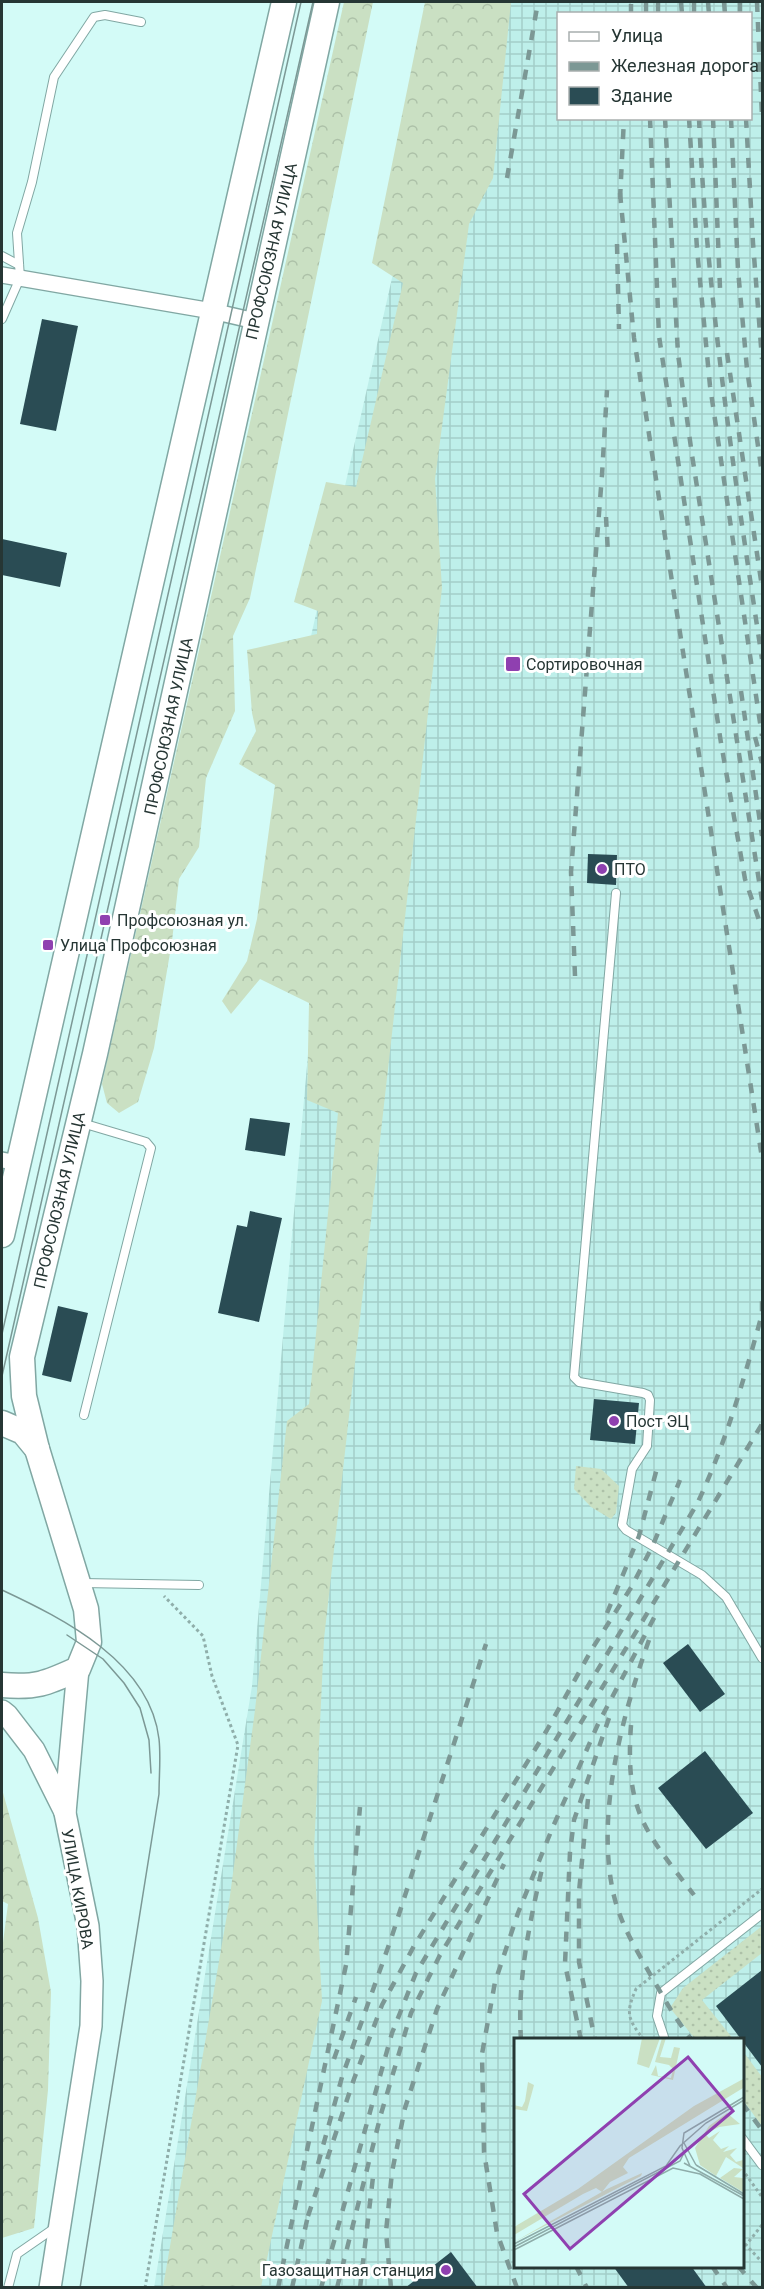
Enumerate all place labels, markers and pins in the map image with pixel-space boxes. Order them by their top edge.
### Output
marker: Сортировочная [504,655,522,673]
place label: Сортировочная [526,655,643,674]
place label: ПТО [614,860,646,879]
marker: ПТО [595,862,609,876]
place label: Профсоюзная ул. [117,911,248,930]
marker: Профсоюзная ул. [98,913,112,927]
place label: Улица Профсоюзная [60,936,217,955]
marker: Улица Профсоюзная [41,938,55,952]
place label: Пост ЭЦ [626,1412,689,1431]
marker: Пост ЭЦ [607,1414,621,1428]
place label: Газозащитная станция [262,2261,434,2280]
marker: Газозащитная станция [439,2263,453,2277]

